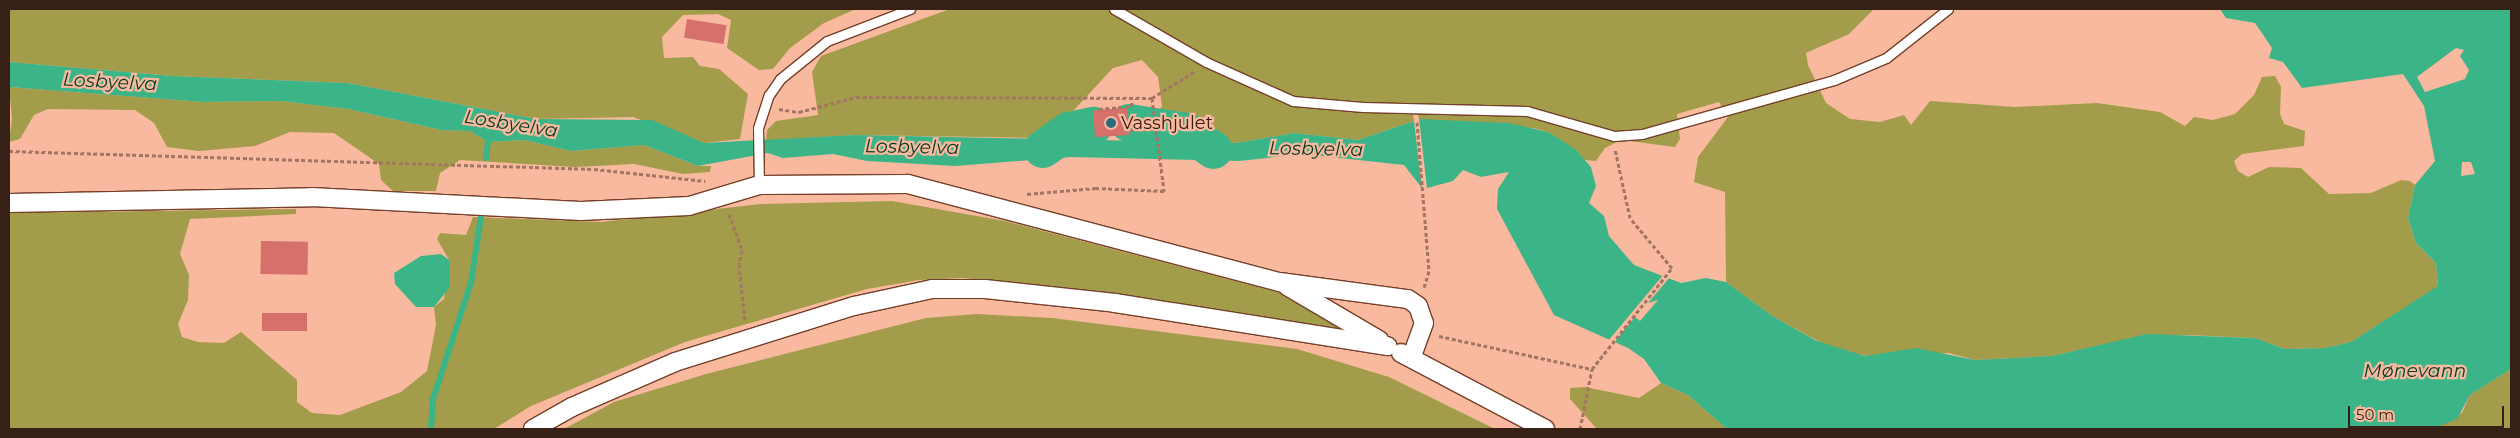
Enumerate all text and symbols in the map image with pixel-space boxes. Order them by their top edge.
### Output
water label: Losbyelva [62,68,158,96]
water label: Losbyelva [463,105,559,143]
place label: Vasshjulet [1121,112,1213,134]
marker: Vasshjulet [1105,117,1117,129]
water label: Losbyelva [865,135,959,159]
water label: Losbyelva [1269,137,1363,161]
water label: Mønevann [2364,360,2466,382]
scale bar [2350,396,2506,428]
text: 50 m [2356,405,2394,424]

